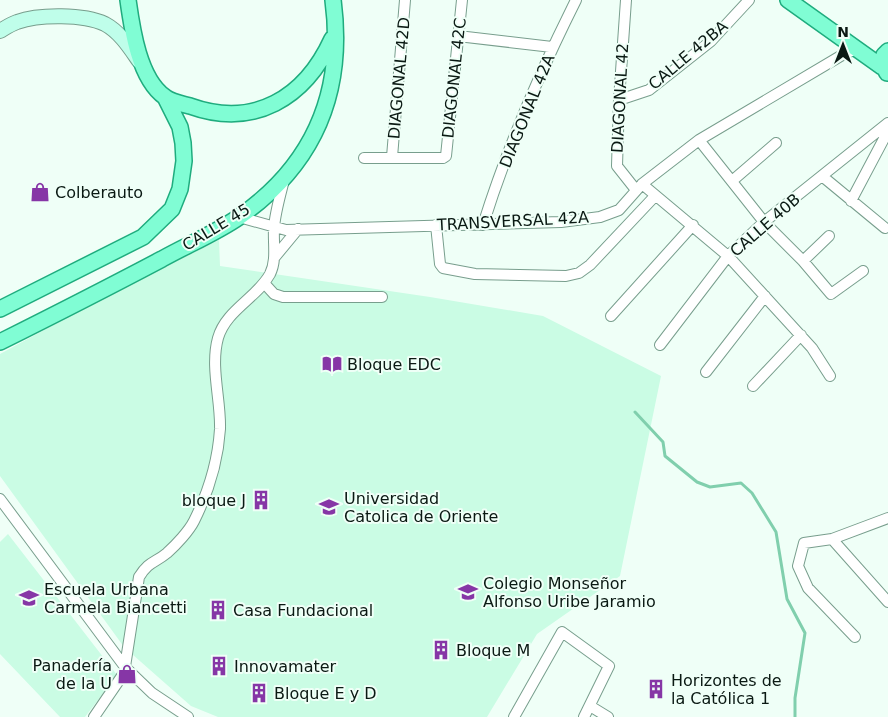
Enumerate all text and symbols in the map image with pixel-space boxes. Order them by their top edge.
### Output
street label: DIAGONAL 42D [384,16,414,140]
street label: CALLE 42BA [645,16,731,94]
street label: DIAGONAL 42C [438,17,470,139]
north arrow [818,20,868,70]
text: N [837,24,849,40]
street label: DIAGONAL 42 [608,43,632,153]
street label: DIAGONAL 42A [496,51,558,171]
shop icon: Colberauto [29,181,51,203]
place label: Colberauto [55,183,143,202]
street label: CALLE 40B [726,189,804,261]
street label: CALLE 45 [179,199,253,255]
street label: TRANSVERSAL 42A [436,208,590,235]
library icon: Bloque EDC [321,353,343,375]
place label: Bloque EDC [347,355,441,374]
building icon: bloque J [250,489,272,511]
place label: Universidad Catolica de Oriente [344,489,498,526]
place label: bloque J [182,491,246,510]
school or university icon: Universidad Catolica de Oriente [318,496,340,518]
place label: Colegio Monseñor Alfonso Uribe Jaramio [483,574,656,611]
place label: Escuela Urbana Carmela Biancetti [44,580,187,617]
school or university icon: Colegio Monseñor Alfonso Uribe Jaramio [457,581,479,603]
school or university icon: Escuela Urbana Carmela Biancetti [18,587,40,609]
building icon: Casa Fundacional [207,599,229,621]
place label: Casa Fundacional [233,601,373,620]
building icon: Bloque M [430,639,452,661]
place label: Bloque M [456,641,530,660]
building icon: Innovamater [208,655,230,677]
place label: Panadería de la U [32,656,112,693]
place label: Innovamater [234,657,337,676]
shop icon: Panadería de la U [116,663,138,685]
place label: Horizontes de la Católica 1 [671,671,782,708]
building icon: Horizontes de la Católica 1 [645,678,667,700]
building icon: Bloque E y D [248,682,270,704]
place label: Bloque E y D [274,684,377,703]

